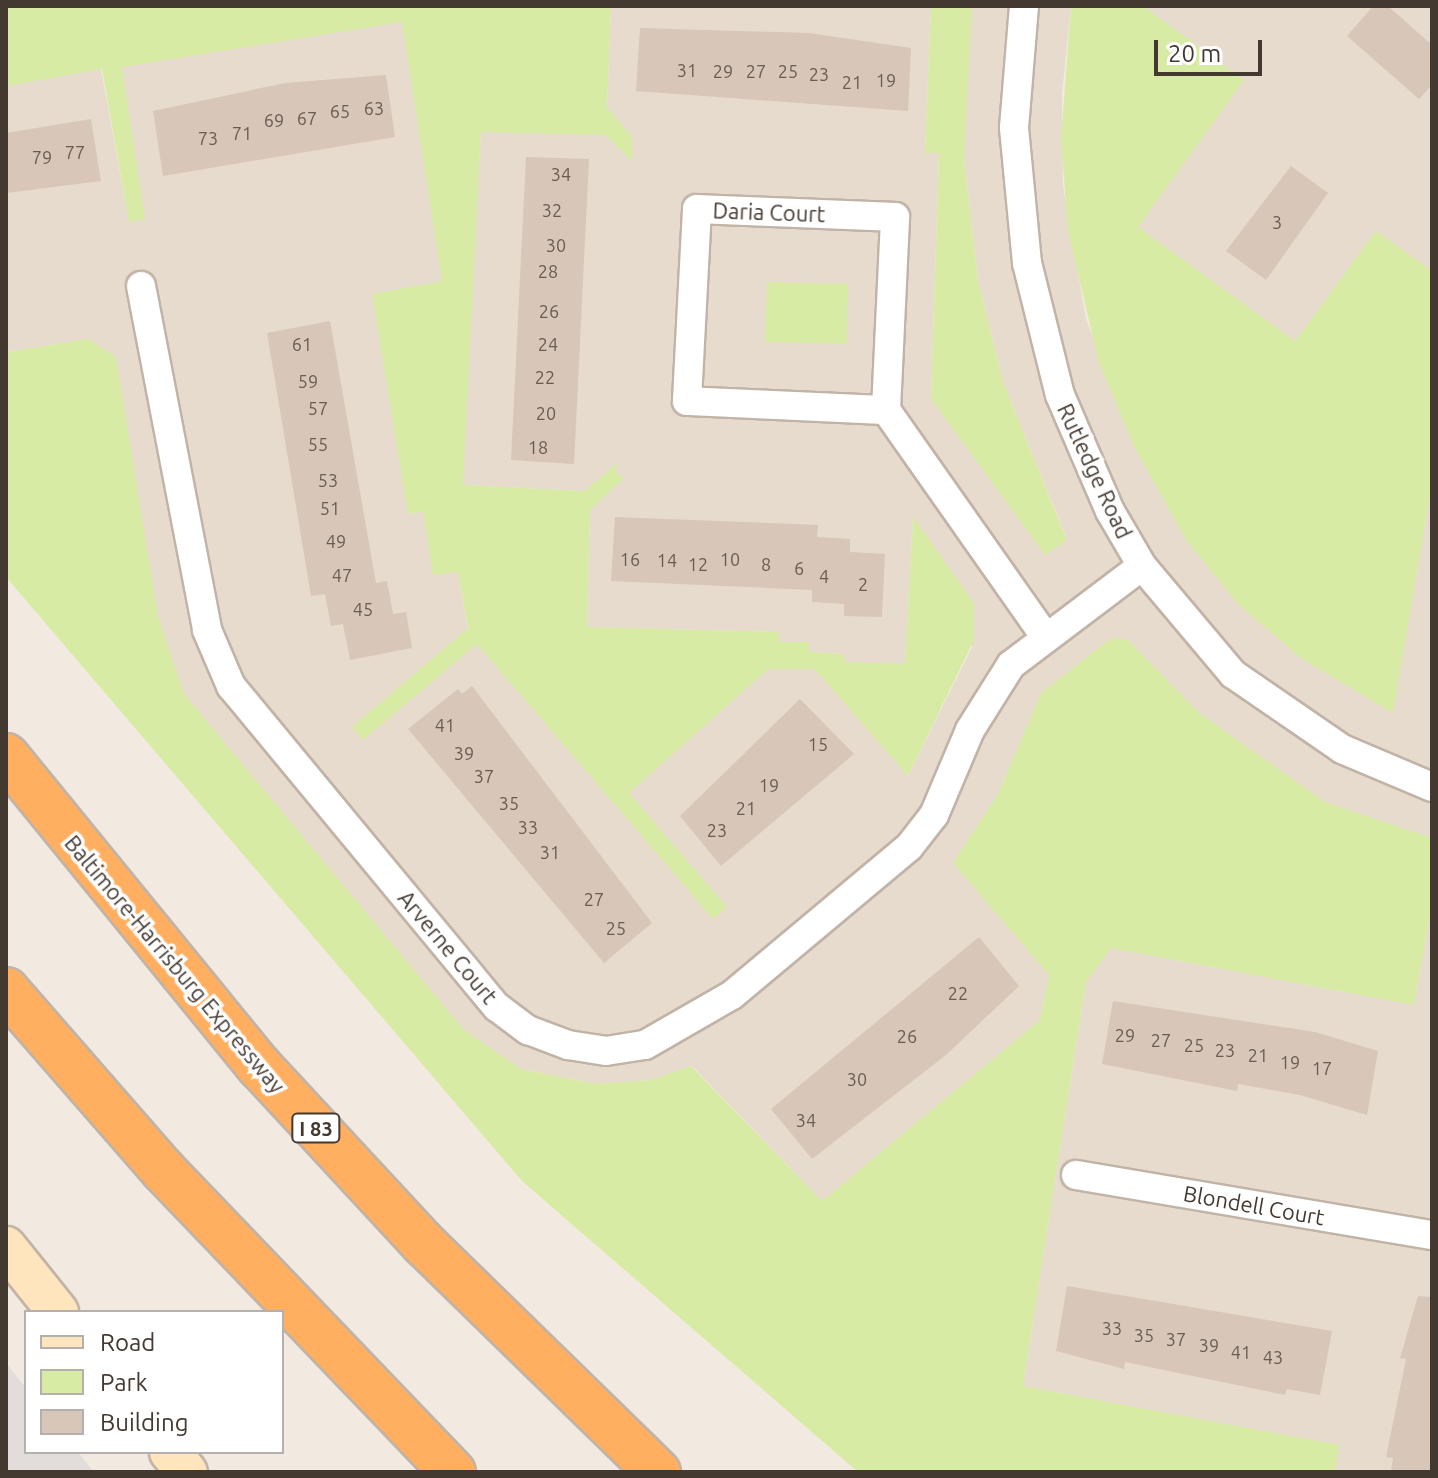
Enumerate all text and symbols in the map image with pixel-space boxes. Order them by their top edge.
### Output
scale bar [1158,24,1266,74]
text: 20 m [1168,40,1221,67]
house number: 31 [677,59,697,81]
house number: 29 [713,60,733,82]
house number: 27 [746,60,766,82]
house number: 25 [778,60,798,82]
house number: 23 [809,63,829,85]
house number: 19 [876,69,896,91]
house number: 21 [842,71,862,93]
house number: 63 [364,97,384,119]
house number: 65 [330,100,350,122]
house number: 67 [297,107,317,129]
house number: 69 [264,109,284,131]
house number: 71 [232,122,252,144]
house number: 73 [198,127,218,149]
house number: 77 [65,141,85,163]
house number: 79 [32,146,52,168]
house number: 34 [551,163,571,185]
street label: Daria Court [712,197,826,227]
house number: 32 [542,199,562,221]
house number: 3 [1272,211,1282,233]
house number: 30 [546,234,566,256]
house number: 28 [538,260,558,282]
house number: 26 [539,300,559,322]
house number: 61 [292,333,312,355]
house number: 24 [538,333,558,355]
house number: 22 [535,366,555,388]
house number: 59 [298,370,318,392]
house number: 57 [308,397,328,419]
street label: Rutledge Road [1052,399,1138,543]
house number: 20 [536,402,556,424]
house number: 55 [308,433,328,455]
house number: 18 [528,436,548,458]
house number: 53 [318,469,338,491]
house number: 51 [320,497,340,519]
house number: 49 [326,530,346,552]
house number: 16 [620,548,640,570]
house number: 10 [720,548,740,570]
house number: 14 [657,549,677,571]
house number: 12 [688,553,708,575]
house number: 8 [761,553,771,575]
house number: 6 [794,557,804,579]
house number: 47 [332,564,352,586]
house number: 4 [819,565,829,587]
house number: 2 [858,573,868,595]
house number: 45 [353,598,373,620]
house number: 41 [435,714,455,736]
house number: 15 [808,733,828,755]
house number: 39 [454,742,474,764]
house number: 37 [474,765,494,787]
house number: 19 [759,774,779,796]
house number: 35 [499,792,519,814]
house number: 21 [736,797,756,819]
house number: 33 [518,816,538,838]
house number: 23 [707,819,727,841]
street label: Baltimore-Harrisburg Expressway [59,830,291,1098]
house number: 31 [540,841,560,863]
street label: Arverne Court [393,885,503,1009]
house number: 27 [584,888,604,910]
house number: 25 [606,917,626,939]
house number: 22 [948,982,968,1004]
house number: 29 [1115,1024,1135,1046]
house number: 26 [897,1025,917,1047]
house number: 27 [1151,1029,1171,1051]
house number: 25 [1184,1034,1204,1056]
house number: 23 [1215,1039,1235,1061]
house number: 21 [1248,1044,1268,1066]
house number: 19 [1280,1051,1300,1073]
house number: 17 [1312,1057,1332,1079]
house number: 30 [847,1068,867,1090]
house number: 34 [796,1109,816,1131]
road number: I 83 [290,1112,342,1144]
street label: Blondell Court [1181,1180,1327,1230]
legend [24,1310,284,1454]
house number: 33 [1102,1317,1122,1339]
house number: 35 [1134,1324,1154,1346]
house number: 37 [1166,1328,1186,1350]
text: Road [100,1329,155,1356]
house number: 39 [1199,1334,1219,1356]
house number: 41 [1231,1341,1251,1363]
house number: 43 [1263,1346,1283,1368]
text: Park [100,1369,148,1396]
text: Building [100,1409,188,1436]

